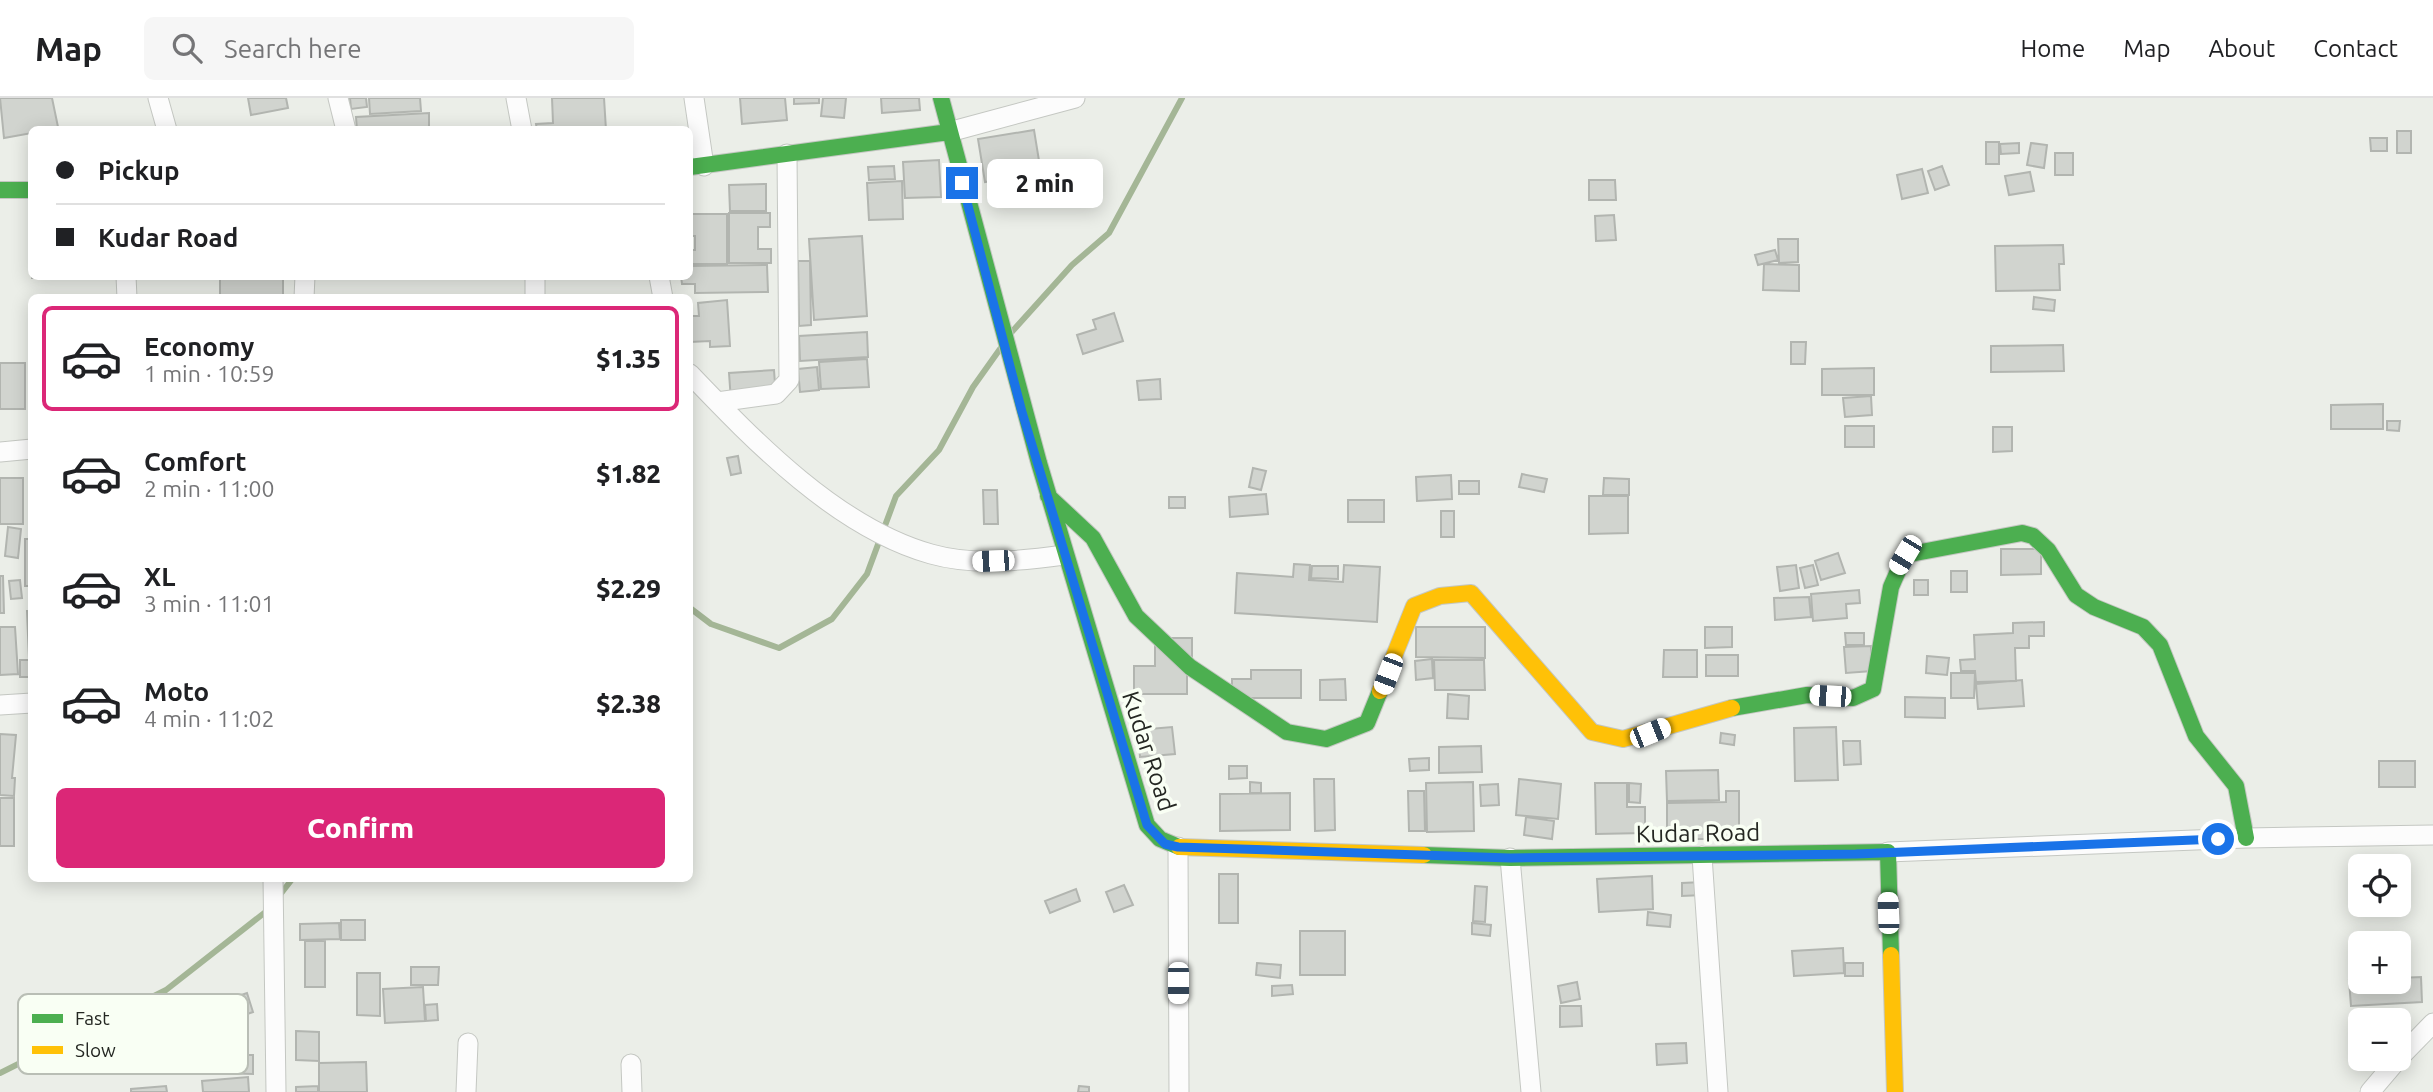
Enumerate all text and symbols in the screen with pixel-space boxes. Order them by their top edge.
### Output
search box [144,17,634,80]
icon: search [168,29,206,67]
text: Map [35,30,102,67]
text: Search here [224,34,362,63]
text: Home [2020,35,2085,62]
text: Map [2123,35,2170,62]
text: About [2208,35,2275,62]
text: Contact [2313,35,2398,62]
text: Pickup [98,156,180,185]
callout: 2 min [986,158,1102,208]
route end [946,167,978,199]
text: 2 min [1016,171,1074,196]
text: Kudar Road [98,223,238,252]
icon: car [60,327,123,390]
text: Economy [144,332,254,361]
text: $1.35 [596,344,661,373]
text: 1 min · 10:59 [144,361,275,386]
icon: car [60,442,123,505]
text: Comfort [144,447,247,476]
text: $1.82 [596,459,661,488]
text: 2 min · 11:00 [144,476,275,501]
car [1886,532,1925,578]
car [972,550,1015,572]
icon: car [60,557,123,620]
text: XL [144,562,175,591]
text: $2.29 [596,574,661,603]
text: 3 min · 11:01 [144,591,275,616]
car [1371,651,1406,697]
icon: car [60,672,123,735]
text: Moto [144,677,209,706]
car [1809,684,1852,708]
street label: Kudar Road [1117,688,1181,814]
text: $2.38 [596,689,661,718]
text: 4 min · 11:02 [144,706,275,731]
car [1627,715,1674,751]
button: Confirm [56,788,665,868]
street label: Kudar Road [1636,818,1760,848]
route start [2202,823,2234,855]
map controls [2348,854,2411,1071]
button: locate [2348,854,2411,917]
car [1877,892,1900,934]
button: + [2348,931,2411,994]
car [1168,962,1189,1004]
legend [18,994,248,1074]
text: Fast [75,1007,110,1029]
button: − [2348,1008,2411,1071]
text: Slow [75,1039,116,1061]

